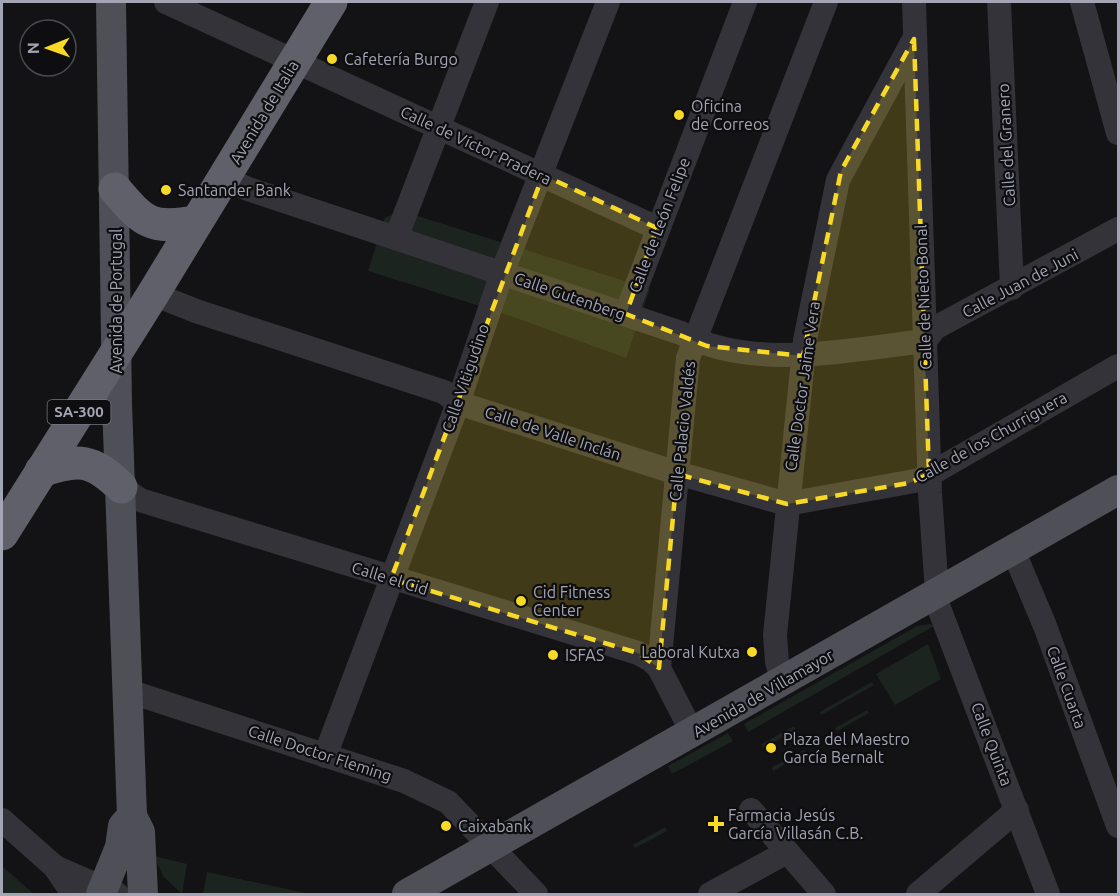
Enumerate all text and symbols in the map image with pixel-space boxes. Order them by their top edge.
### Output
north arrow [18,18,78,78]
text: N [24,42,42,54]
place label: Cafetería Burgo [344,50,458,68]
marker: Cafetería Burgo [325,52,339,66]
street label: Avenida de Italia [226,57,302,167]
street label: Calle del Granero [994,83,1018,207]
place label: Oficina de Correos [691,97,769,133]
street label: Calle de Víctor Pradera [398,102,554,188]
marker: Oficina de Correos [672,108,686,122]
street label: Calle de León Felipe [625,155,693,295]
place label: Santander Bank [178,181,291,199]
marker: Santander Bank [159,183,173,197]
street label: Calle de Nieto Bonal [911,224,935,370]
street label: Avenida de Portugal [107,229,125,373]
street label: Calle Juan de Juni [959,245,1081,321]
street label: Calle Gutenberg [512,269,628,323]
street label: Calle Doctor Jaime Vera [781,300,823,472]
street label: Calle Vitigudino [438,321,492,435]
street label: Calle Palacio Valdés [666,360,698,502]
street label: Calle de los Churriguera [912,388,1070,486]
road number: SA-300 [48,400,110,424]
street label: Calle de Valle Inclán [483,402,623,464]
street label: Calle el Cid [350,558,430,598]
place label: Cid Fitness Center [533,583,610,619]
marker: Cid Fitness Center [514,594,528,608]
place label: Laboral Kutxa [641,643,740,661]
street label: Calle Cuarta [1044,643,1090,731]
street label: Avenida de Villamayor [690,645,836,741]
marker: Laboral Kutxa [745,645,759,659]
place label: ISFAS [565,646,604,664]
marker: ISFAS [546,648,560,662]
street label: Calle Quinta [968,700,1016,788]
street label: Calle Doctor Fleming [246,721,394,785]
place label: Plaza del Maestro García Bernalt [783,730,910,766]
marker: Plaza del Maestro García Bernalt [764,741,778,755]
place label: Farmacia Jesús García Villasán C.B. [728,806,863,842]
place label: Caixabank [458,817,531,835]
marker: Farmacia Jesús García Villasán C.B. [709,817,723,831]
marker: Caixabank [439,819,453,833]

